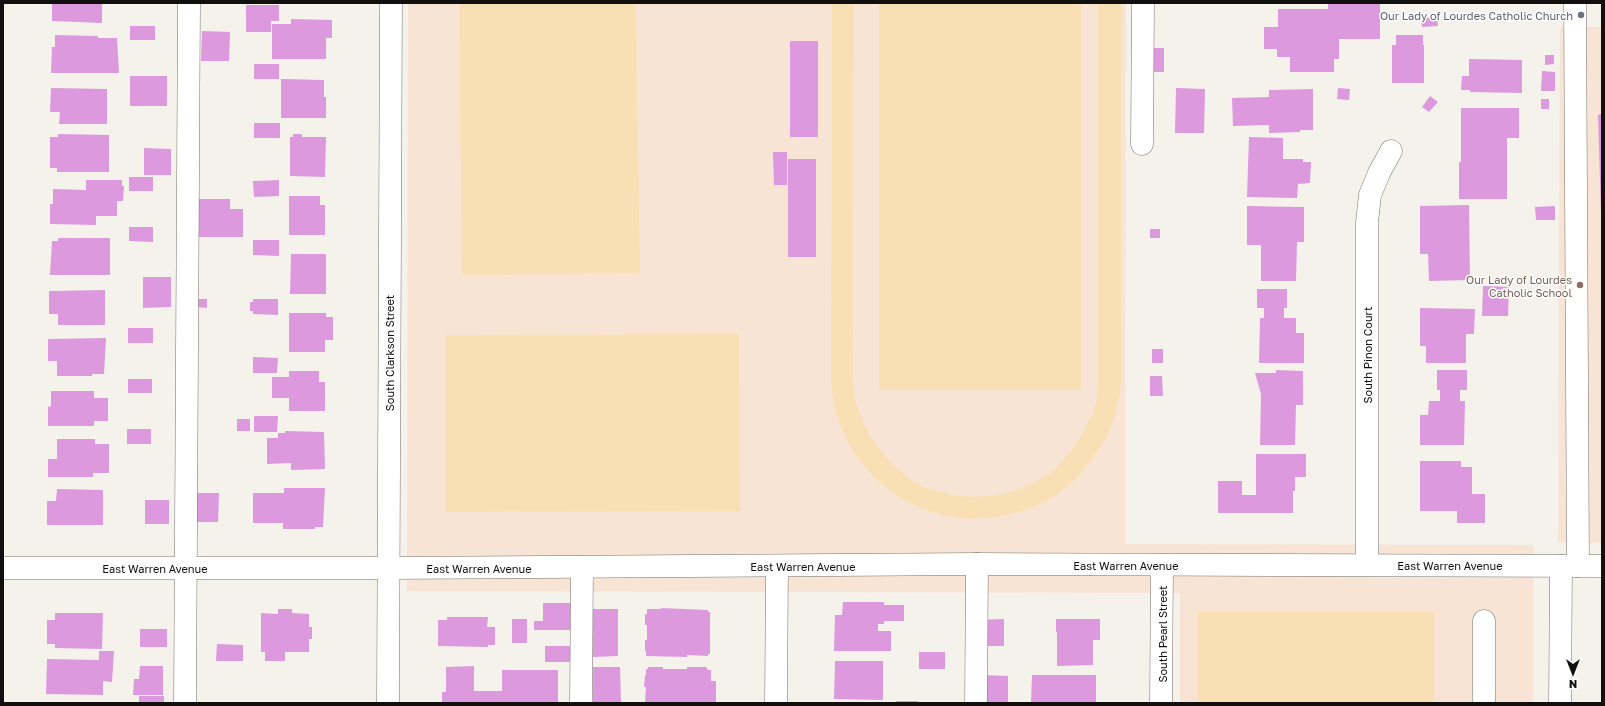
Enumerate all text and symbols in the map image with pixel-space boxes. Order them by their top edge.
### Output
place label: Our Lady of Lourdes Catholic Church [1380,9,1573,22]
marker: Our Lady of Lourdes Catholic Church [1576,10,1586,20]
place label: Our Lady of Lourdes Catholic School [1466,273,1572,299]
marker: Our Lady of Lourdes Catholic School [1575,280,1585,290]
street label: South Clarkson Street [383,295,396,411]
street label: South Pinon Court [1361,307,1374,403]
street label: East Warren Avenue [1073,559,1179,572]
street label: East Warren Avenue [1397,559,1503,572]
street label: East Warren Avenue [750,560,856,573]
street label: East Warren Avenue [102,562,208,575]
street label: East Warren Avenue [426,562,532,575]
street label: South Pearl Street [1156,585,1169,683]
north arrow [1553,654,1593,694]
text: N [1569,678,1577,691]

